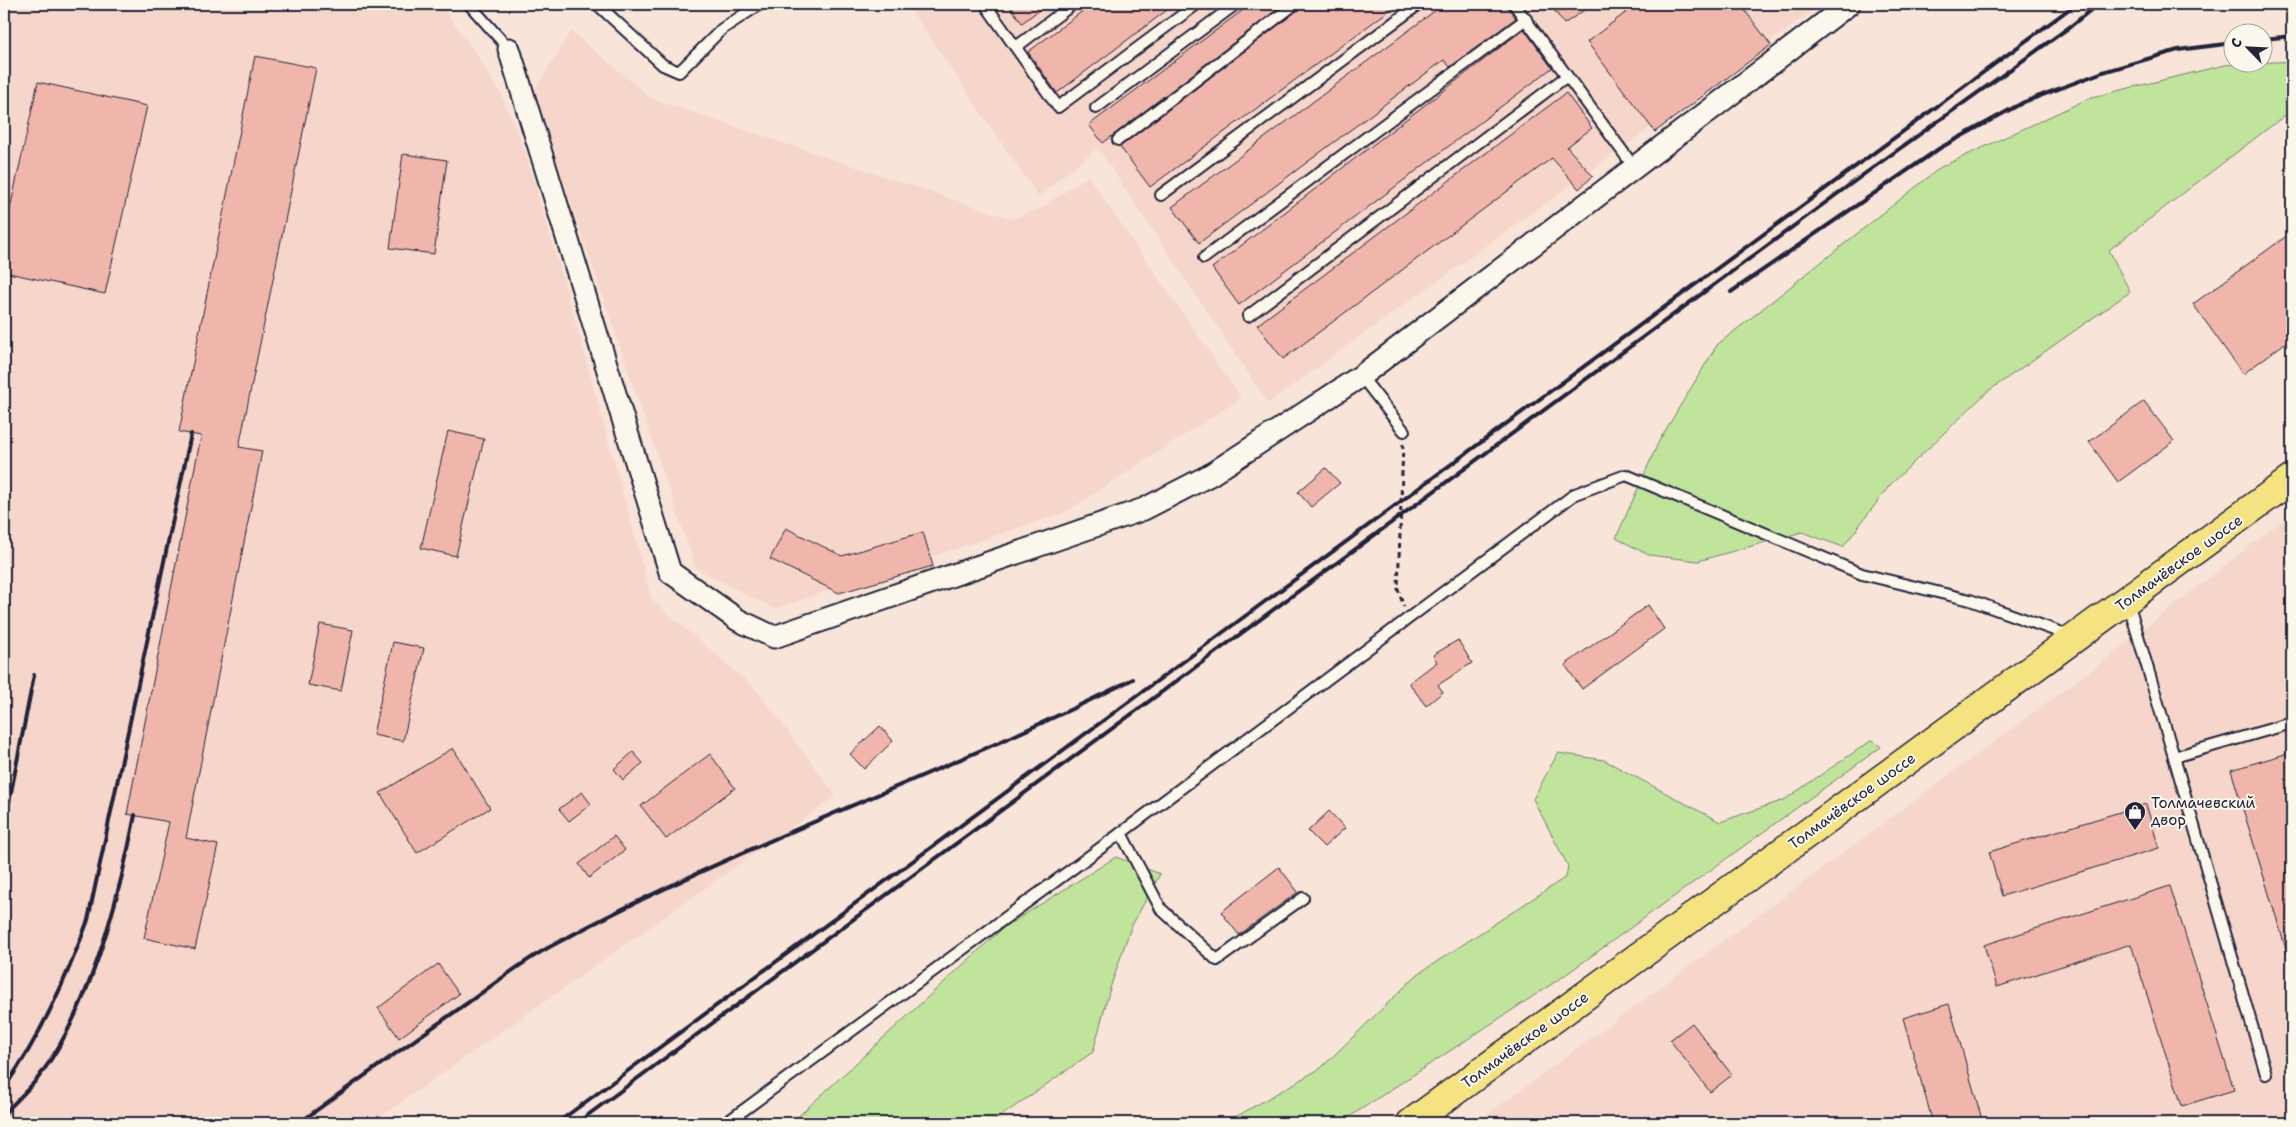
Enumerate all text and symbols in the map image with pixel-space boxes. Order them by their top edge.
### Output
north arrow [2224,22,2274,72]
text: С [2226,35,2246,50]
street label: Толмачёвское шоссе [2111,510,2247,616]
street label: Толмачёвское шоссе [1784,748,1920,854]
place label: Толмачевский двор [2151,793,2256,830]
shop icon: Толмачевский двор [2123,800,2147,831]
street label: Толмачёвское шоссе [1457,987,1593,1093]

